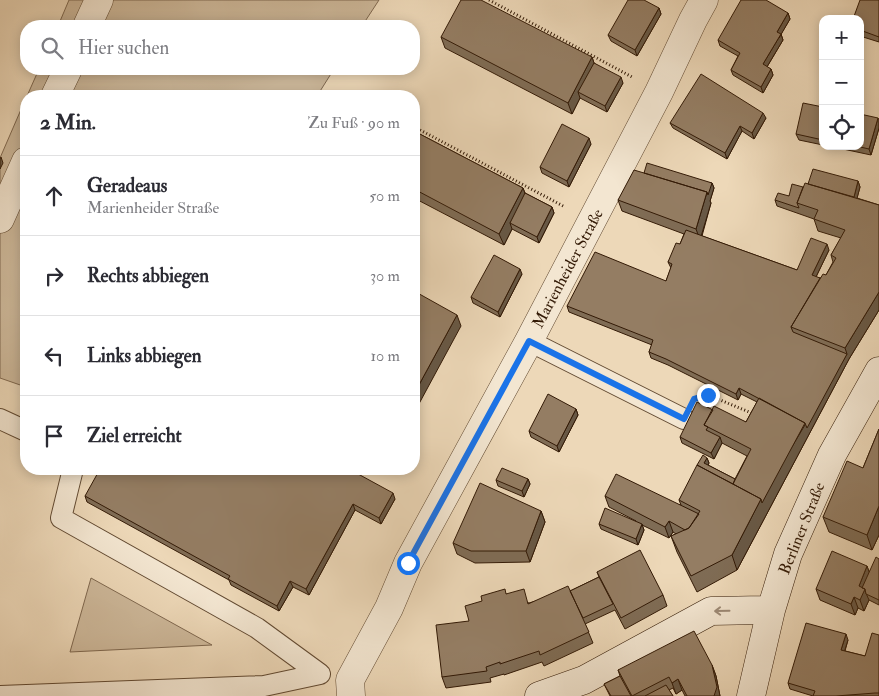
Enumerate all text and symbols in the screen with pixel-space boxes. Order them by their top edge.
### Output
map controls [819,15,864,150]
button: + [819,15,864,60]
search box [20,20,420,75]
icon: search [38,34,66,62]
text: Hier suchen [78,36,169,60]
button: − [819,60,864,105]
button: locate [819,105,864,150]
text: 2 Min. [40,109,96,136]
text: Zu Fuß · 90 m [308,113,400,133]
text: Geradeaus [87,174,167,198]
icon: ahead [40,182,68,210]
text: 50 m [369,186,400,206]
text: Marienheider Straße [87,198,219,218]
street label: Marienheider Straße [528,205,608,332]
icon: right [40,262,68,290]
text: Rechts abbiegen [87,264,209,288]
text: 30 m [370,266,400,286]
icon: left [40,342,68,370]
text: Links abbiegen [87,344,201,368]
text: 10 m [370,346,400,366]
route end [697,384,720,407]
icon: arrive [40,422,68,450]
text: Ziel erreicht [87,424,182,448]
street label: Berliner Straße [774,479,830,577]
route start [397,552,420,575]
one-way arrow [714,606,730,616]

